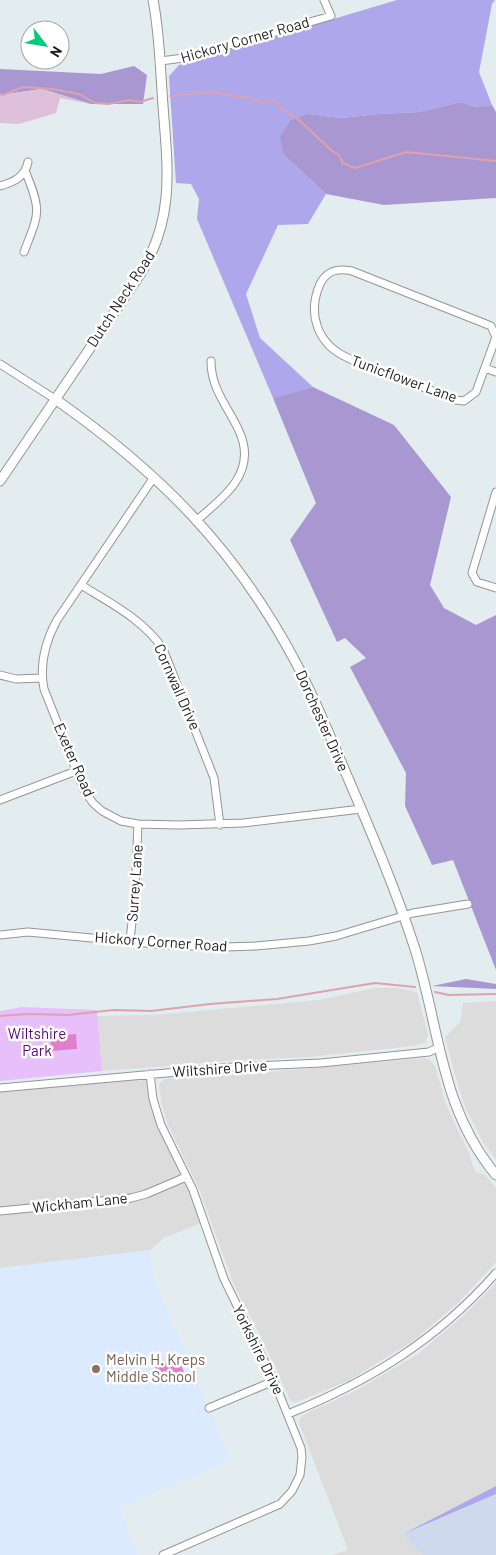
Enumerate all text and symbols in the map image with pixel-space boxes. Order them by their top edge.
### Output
street label: Hickory Corner Road [178,12,311,66]
north arrow [20,20,70,70]
text: N [47,44,66,60]
street label: Dutch Neck Road [82,247,158,350]
street label: Tunicflower Lane [349,351,460,406]
street label: Cornwall Drive [151,641,205,732]
street label: Dorchester Drive [293,667,353,774]
street label: Exeter Road [51,720,99,799]
street label: Surrey Lane [122,844,146,922]
street label: Hickory Corner Road [94,927,228,955]
park label: Wiltshire Park [8,1024,66,1059]
street label: Wiltshire Drive [172,1056,268,1080]
street label: Wickham Lane [31,1188,128,1216]
street label: Yorkshire Drive [229,1302,288,1397]
place label: Melvin H. Kreps Middle School [106,1350,205,1385]
marker: Melvin H. Kreps Middle School [90,1363,102,1375]

